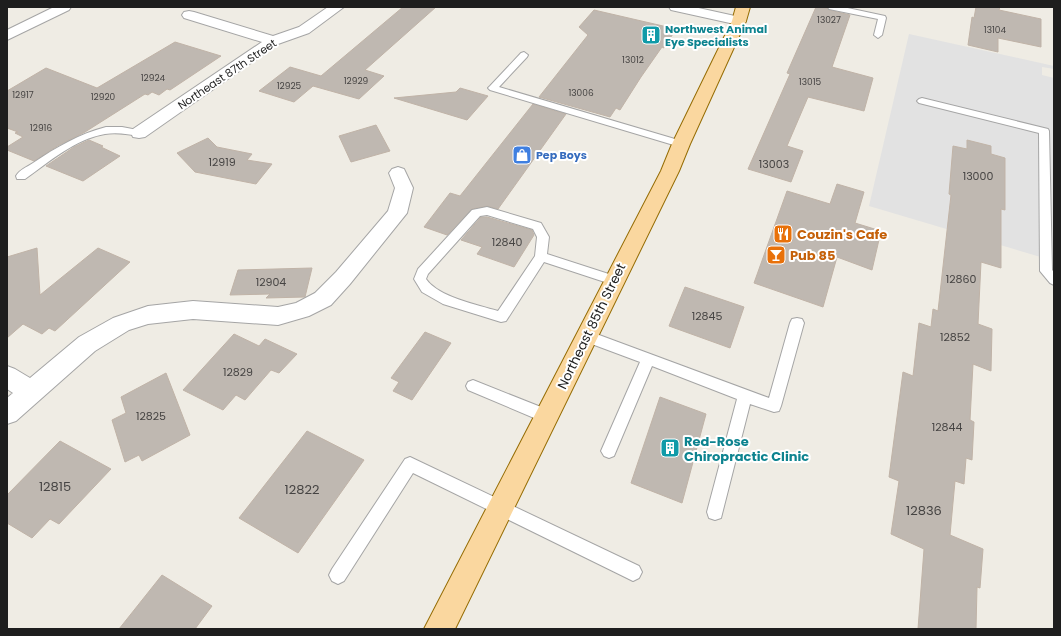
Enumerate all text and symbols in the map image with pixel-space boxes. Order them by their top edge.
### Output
house number: 13027 [817,14,841,26]
place label: Northwest Animal Eye Specialists [665,21,767,50]
building icon: Northwest Animal Eye Specialists [640,24,662,46]
house number: 13104 [984,24,1007,36]
street label: Northeast 87th Street [174,35,280,113]
house number: 13012 [622,54,644,66]
house number: 12924 [141,72,166,84]
house number: 12929 [344,75,369,87]
house number: 13015 [799,76,822,88]
house number: 12925 [277,80,302,92]
house number: 13006 [568,87,594,99]
house number: 12917 [12,89,34,101]
house number: 12920 [91,91,116,103]
house number: 12916 [30,122,52,134]
shop icon: Pep Boys [511,144,533,166]
place label: Pep Boys [536,147,587,163]
house number: 12919 [208,154,236,170]
house number: 13003 [759,156,789,172]
house number: 13000 [963,168,993,184]
restaurant icon: Couzin's Cafe [772,223,794,245]
place label: Couzin's Cafe [797,225,887,244]
house number: 12840 [492,234,522,250]
bar icon: Pub 85 [765,244,787,266]
place label: Pub 85 [790,246,835,265]
street label: Northeast 85th Street [553,260,630,392]
house number: 12860 [946,271,976,287]
house number: 12904 [256,274,286,290]
house number: 12845 [692,308,722,324]
house number: 12852 [940,329,970,345]
house number: 12829 [223,364,253,380]
house number: 12825 [136,408,166,424]
house number: 12844 [932,419,962,435]
place label: Red-Rose Chiropractic Clinic [684,432,809,466]
building icon: Red-Rose Chiropractic Clinic [659,437,681,459]
house number: 12815 [39,477,71,496]
house number: 12822 [285,480,319,499]
house number: 12836 [906,501,942,520]

